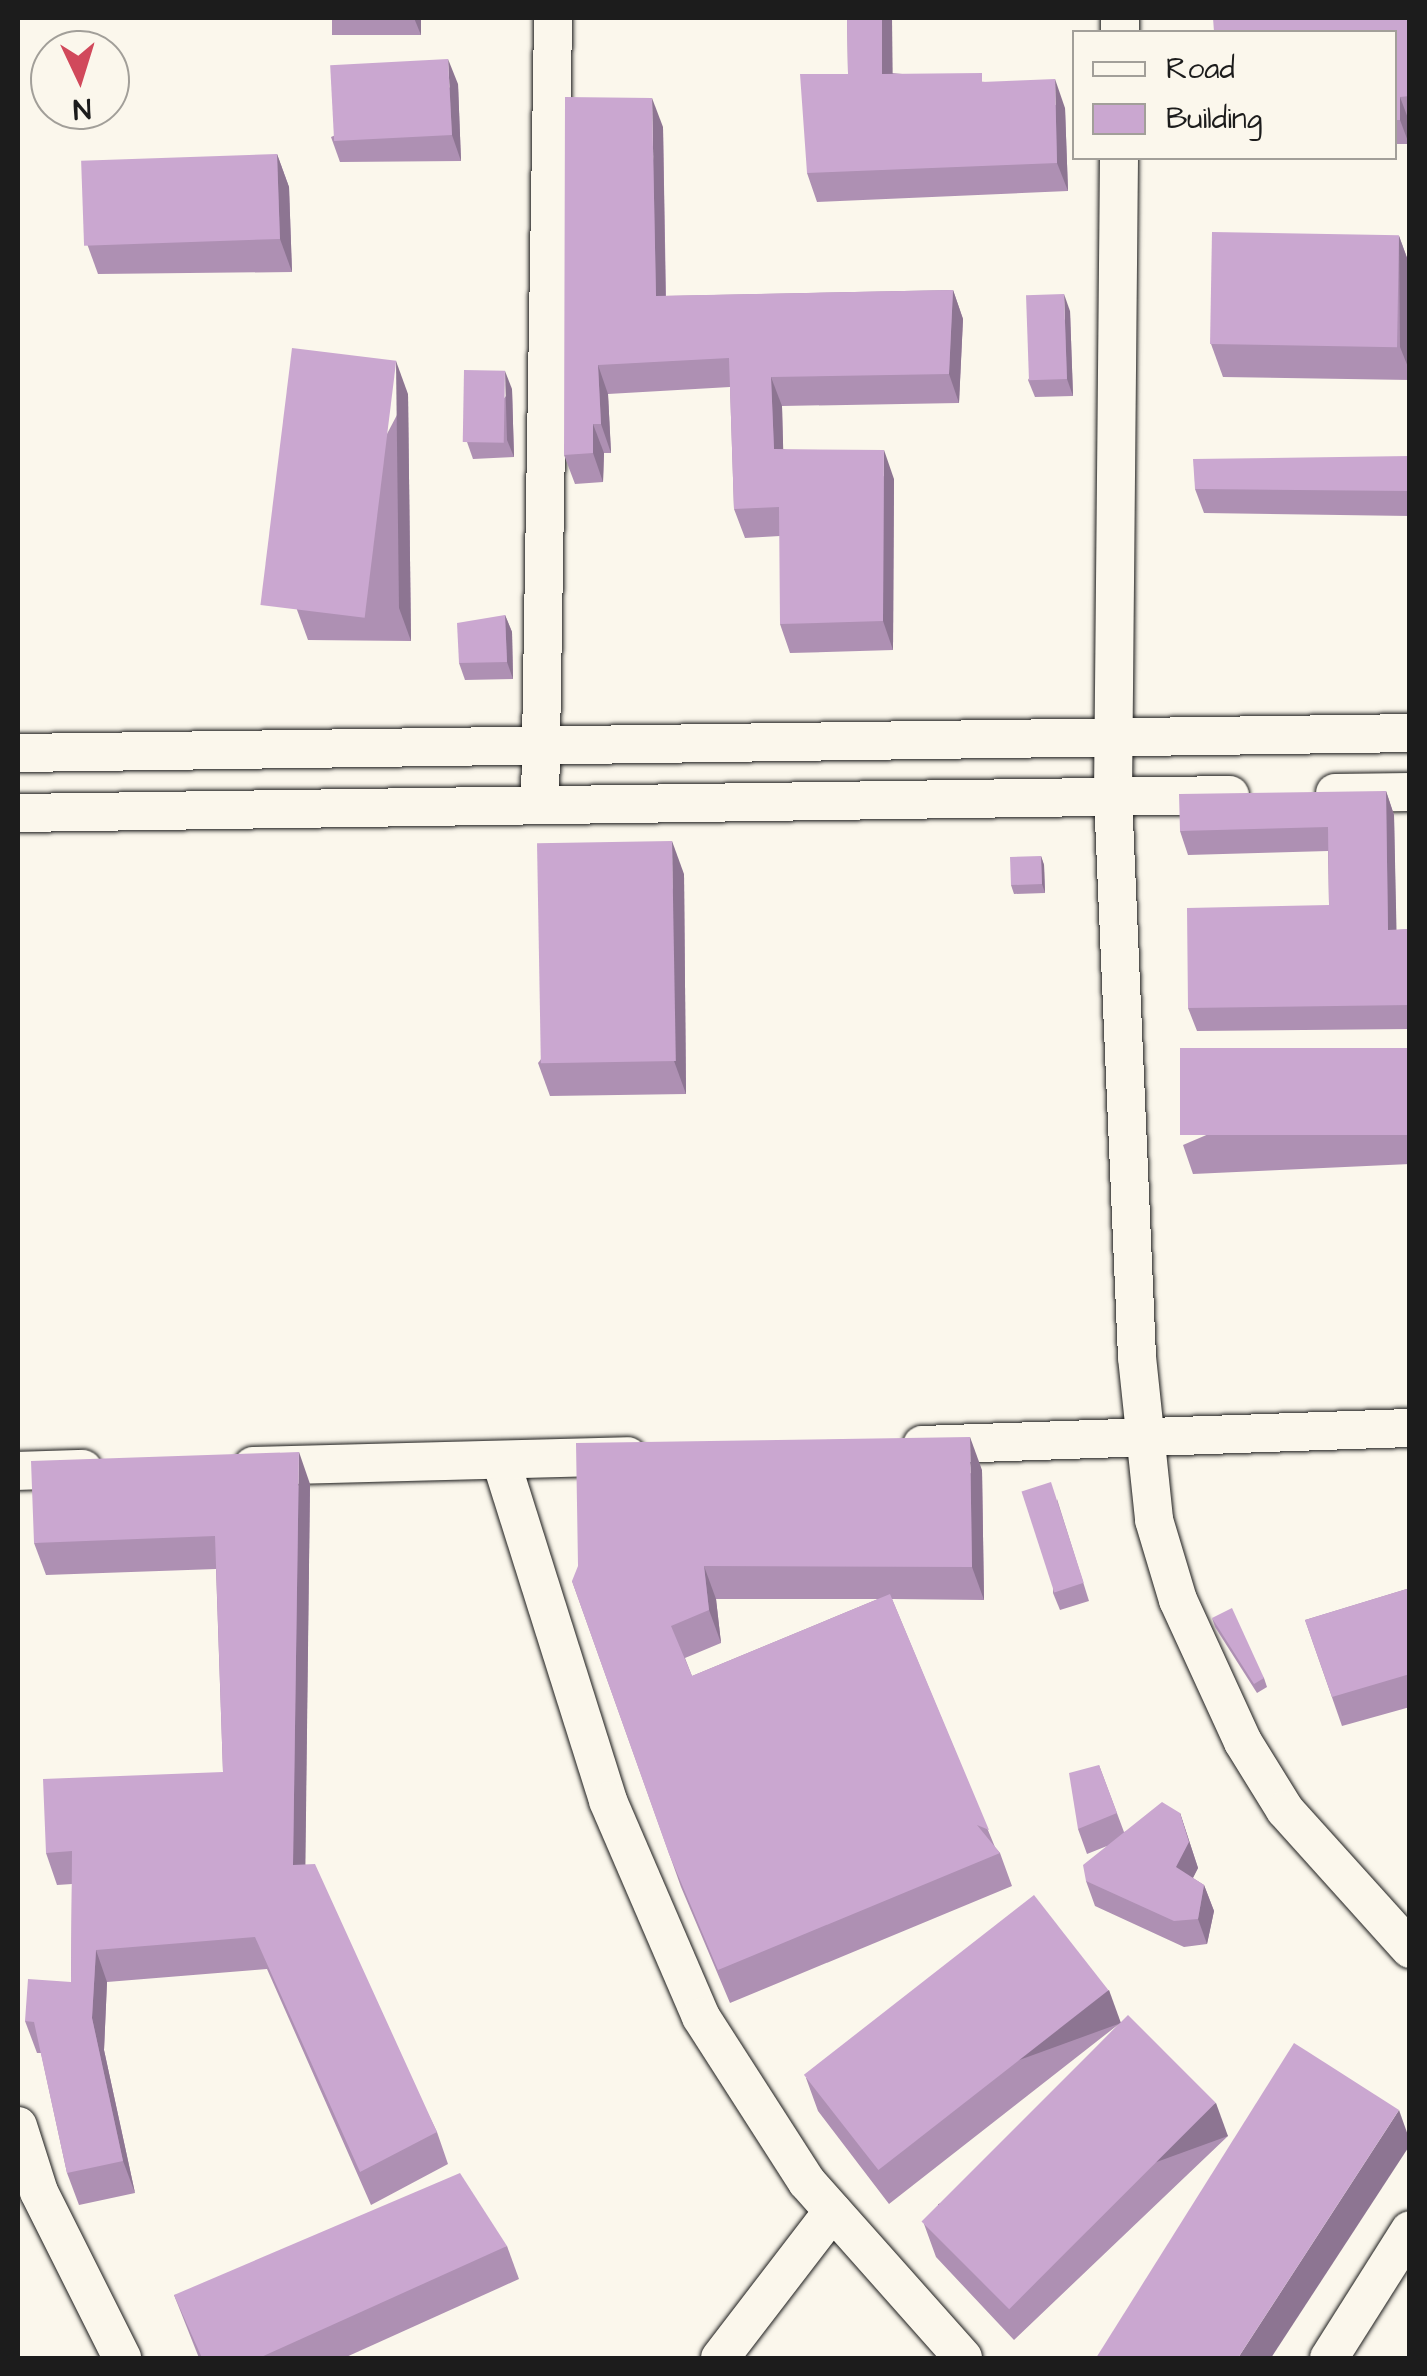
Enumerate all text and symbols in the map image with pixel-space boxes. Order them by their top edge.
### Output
north arrow [30,30,130,130]
legend [1072,30,1397,160]
text: Road [1166,48,1235,90]
text: N [72,88,92,128]
text: Building [1166,98,1262,140]

